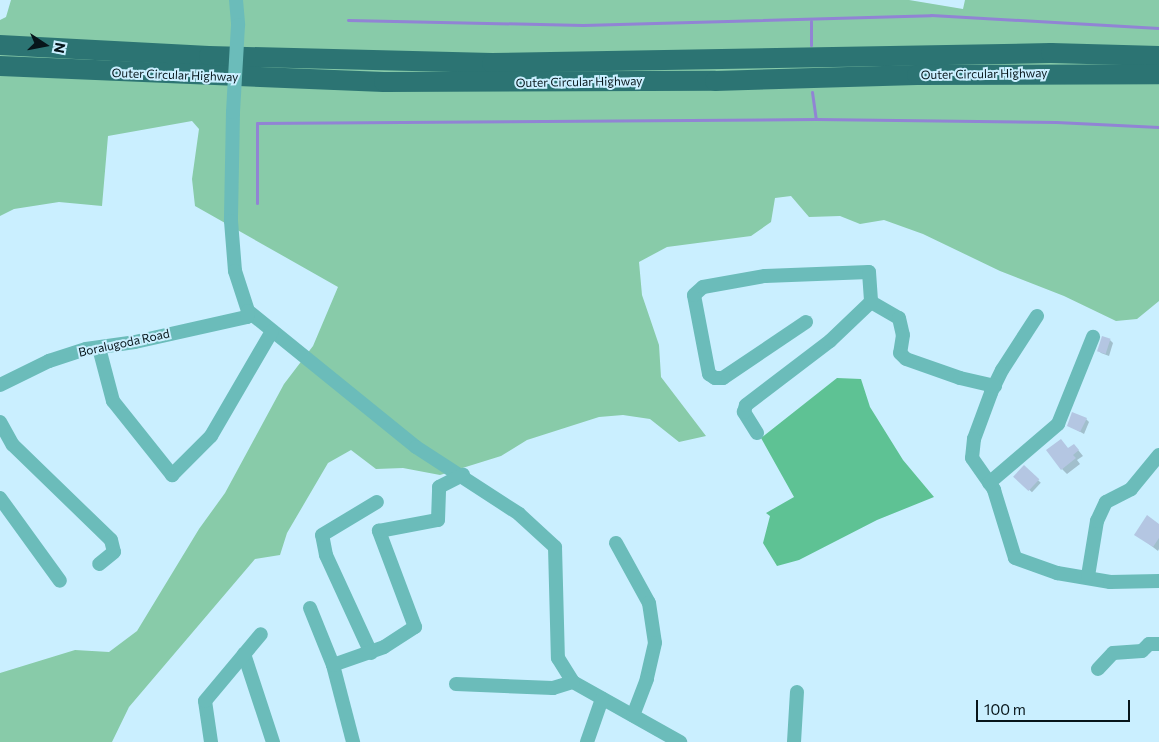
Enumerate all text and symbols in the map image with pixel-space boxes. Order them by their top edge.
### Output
north arrow [20,20,70,70]
text: N [51,41,70,55]
street label: Outer Circular Highway [111,66,239,84]
street label: Outer Circular Highway [920,66,1048,82]
street label: Outer Circular Highway [515,74,643,90]
street label: Boralugoda Road [77,326,171,360]
scale bar [979,690,1133,722]
text: 100 m [984,700,1026,718]

